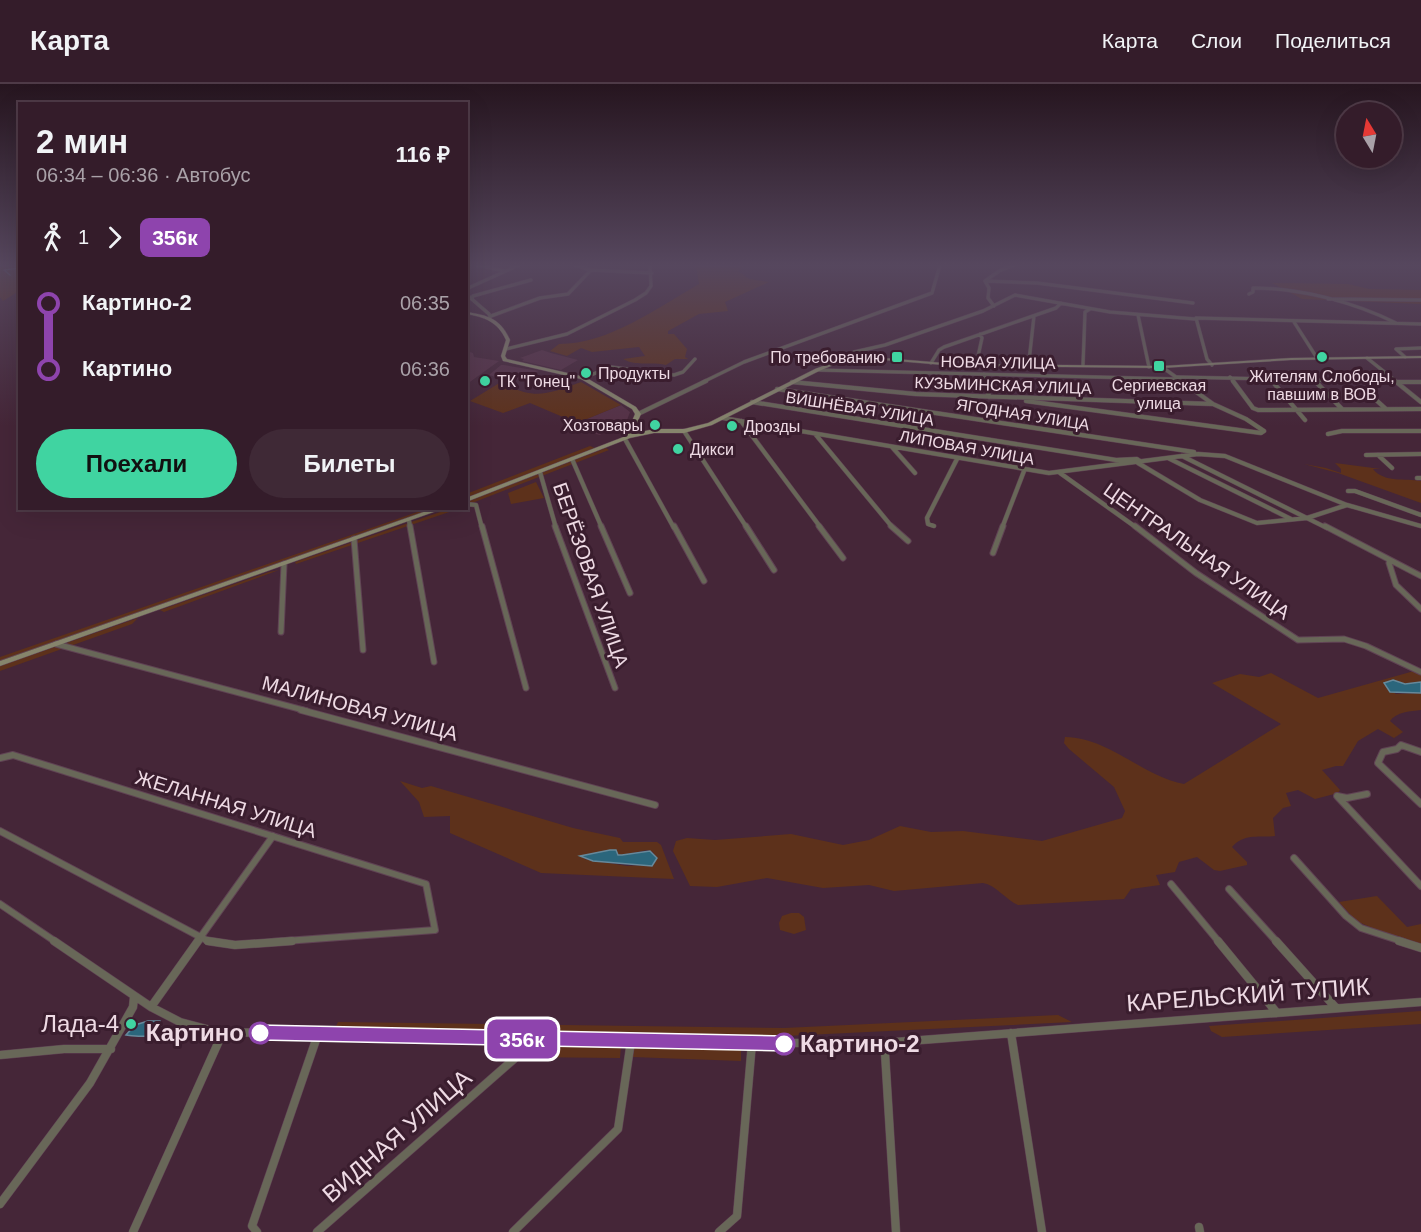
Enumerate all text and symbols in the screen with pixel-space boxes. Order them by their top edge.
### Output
text: Карта [30,25,109,56]
text: Карта [1102,29,1158,52]
text: Слои [1191,29,1242,52]
text: Поделиться [1275,29,1391,52]
north arrow [1336,102,1402,168]
map controls [1336,102,1402,168]
text: 2 мин [36,123,128,160]
text: 116 ₽ [396,142,450,167]
text: 06:34 – 06:36 · Автобус [36,164,250,186]
icon: walk [36,221,69,254]
icon: forward [98,221,131,254]
text: 1 [78,226,89,248]
text: 356к [152,226,198,249]
text: Картино-2 [82,290,192,315]
text: 06:35 [400,292,450,314]
place label: По требованию [770,349,885,366]
marker: По требованию [890,350,904,364]
marker: Жителям Слободы, павшим в ВОВ [1315,350,1329,364]
street label: НОВАЯ УЛИЦА [940,353,1056,372]
text: Картино [82,356,172,381]
text: 06:36 [400,358,450,380]
marker: Сергиевская улица [1152,359,1166,373]
place label: Продукты [598,365,670,382]
marker: Продукты [579,366,593,380]
place label: Жителям Слободы, павшим в ВОВ [1249,368,1395,403]
place label: ТК "Гонец" [497,373,575,390]
marker: ТК "Гонец" [478,374,492,388]
street label: КУЗЬМИНСКАЯ УЛИЦА [914,374,1092,397]
place label: Сергиевская улица [1112,377,1206,412]
street label: ВИШНЁВАЯ УЛИЦА [785,388,936,429]
street label: ЯГОДНАЯ УЛИЦА [955,396,1091,433]
place label: Хозтовары [563,417,643,434]
marker: Хозтовары [648,418,662,432]
place label: Дрозды [744,418,800,435]
marker: Дрозды [725,419,739,433]
street label: ЛИПОВАЯ УЛИЦА [898,427,1036,468]
button: Поехали [36,429,237,498]
button: Билеты [249,429,450,498]
place label: Дикси [690,441,734,458]
marker: Дикси [671,442,685,456]
street label: ЦЕНТРАЛЬНАЯ УЛИЦА [1100,478,1295,624]
street label: БЕРЁЗОВАЯ УЛИЦА [549,480,633,671]
street label: МАЛИНОВАЯ УЛИЦА [260,671,461,745]
street label: ЖЕЛАННАЯ УЛИЦА [133,766,320,842]
street label: КАРЕЛЬСКИЙ ТУПИК [1125,973,1371,1016]
place label: Лада-4 [41,1010,119,1037]
marker: Лада-4 [124,1017,138,1031]
place label: Картино [146,1019,244,1046]
line badge: 356к [480,1020,564,1058]
marker: Картино [249,1022,271,1044]
text: 356к [499,1028,545,1051]
place label: Картино-2 [800,1030,920,1057]
marker: Картино-2 [773,1033,795,1055]
street label: ВИДНАЯ УЛИЦА [317,1064,476,1208]

